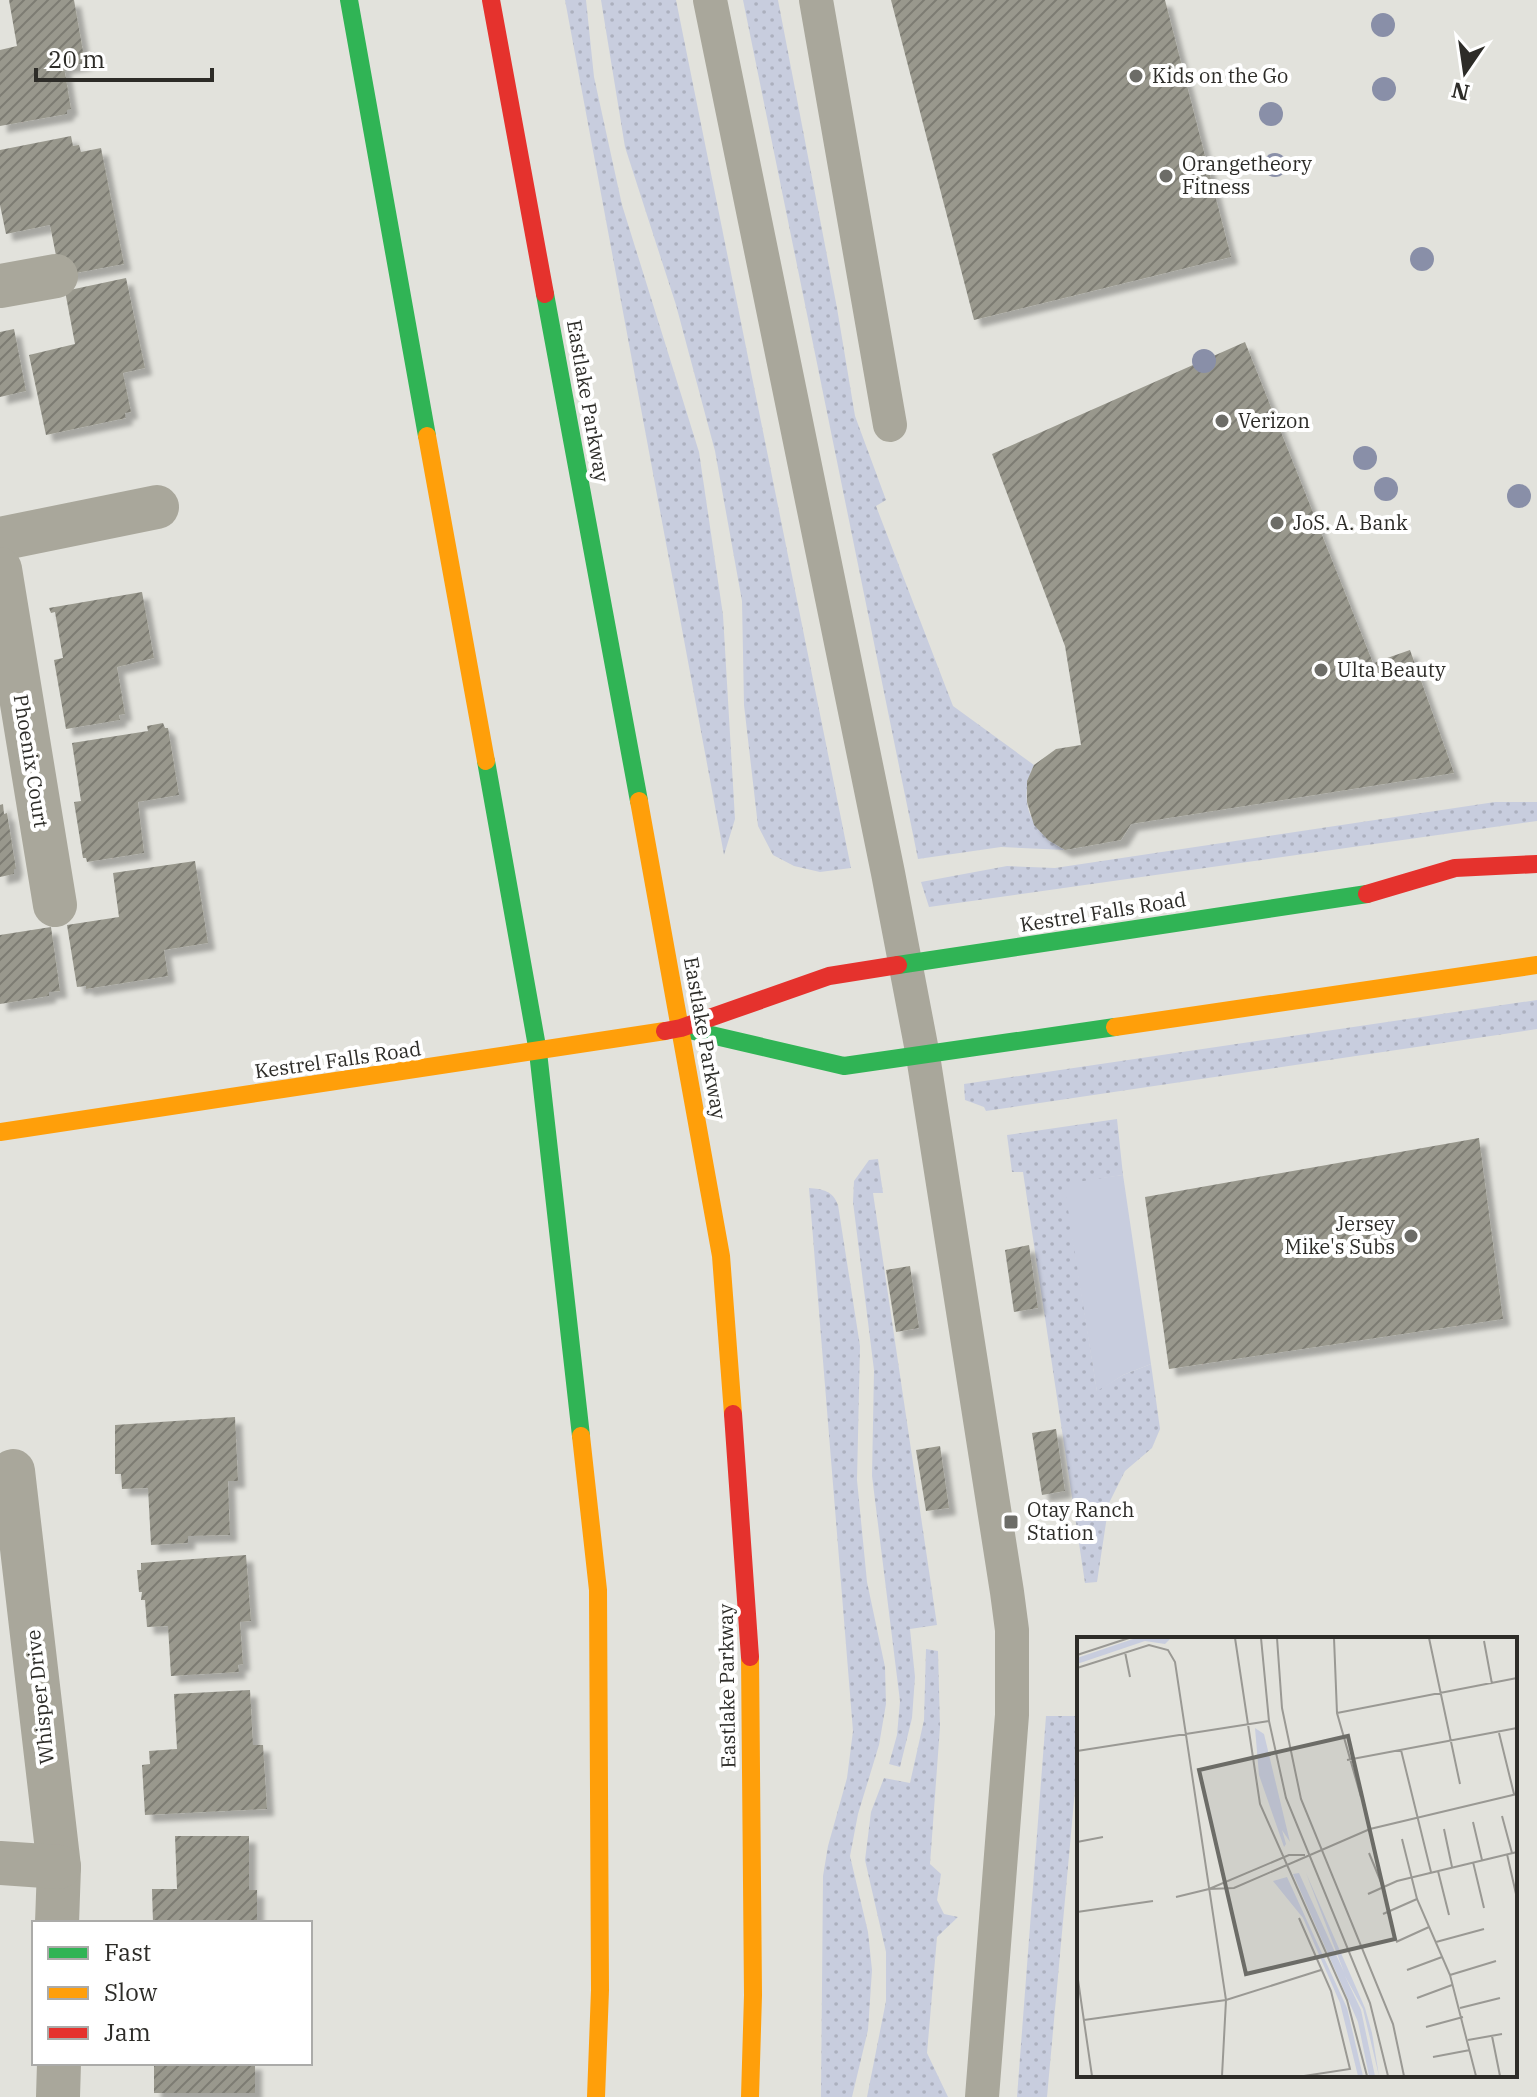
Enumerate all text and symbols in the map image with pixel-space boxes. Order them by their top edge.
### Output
scale bar [36,32,212,82]
north arrow [1425,32,1505,112]
text: 20 m [48,43,105,75]
place label: Kids on the Go [1152,62,1288,89]
marker: Kids on the Go [1127,67,1145,85]
text: N [1449,76,1472,108]
place label: Orangetheory Fitness [1182,150,1312,200]
marker: Orangetheory Fitness [1157,167,1175,185]
street label: Eastlake Parkway [561,318,616,485]
place label: Verizon [1238,407,1310,434]
marker: Verizon [1213,412,1231,430]
place label: JoS. A. Bank [1293,509,1408,536]
marker: JoS. A. Bank [1268,514,1286,532]
place label: Ulta Beauty [1337,656,1446,683]
marker: Ulta Beauty [1312,661,1330,679]
street label: Phoenix Court [8,692,55,830]
street label: Kestrel Falls Road [1018,885,1188,938]
street label: Eastlake Parkway [678,955,733,1122]
street label: Kestrel Falls Road [253,1034,423,1085]
place label: Jersey Mike's Subs [1284,1210,1395,1260]
marker: Jersey Mike's Subs [1402,1227,1420,1245]
place label: Otay Ranch Station [1027,1496,1134,1546]
marker: Otay Ranch Station [1002,1513,1020,1531]
street label: Eastlake Parkway [712,1603,741,1768]
street label: Whisper Drive [19,1628,60,1766]
inset map [1077,1637,1517,2077]
legend [32,1921,312,2065]
text: Fast [104,1936,151,1968]
text: Slow [104,1976,158,2008]
text: Jam [104,2016,151,2048]

